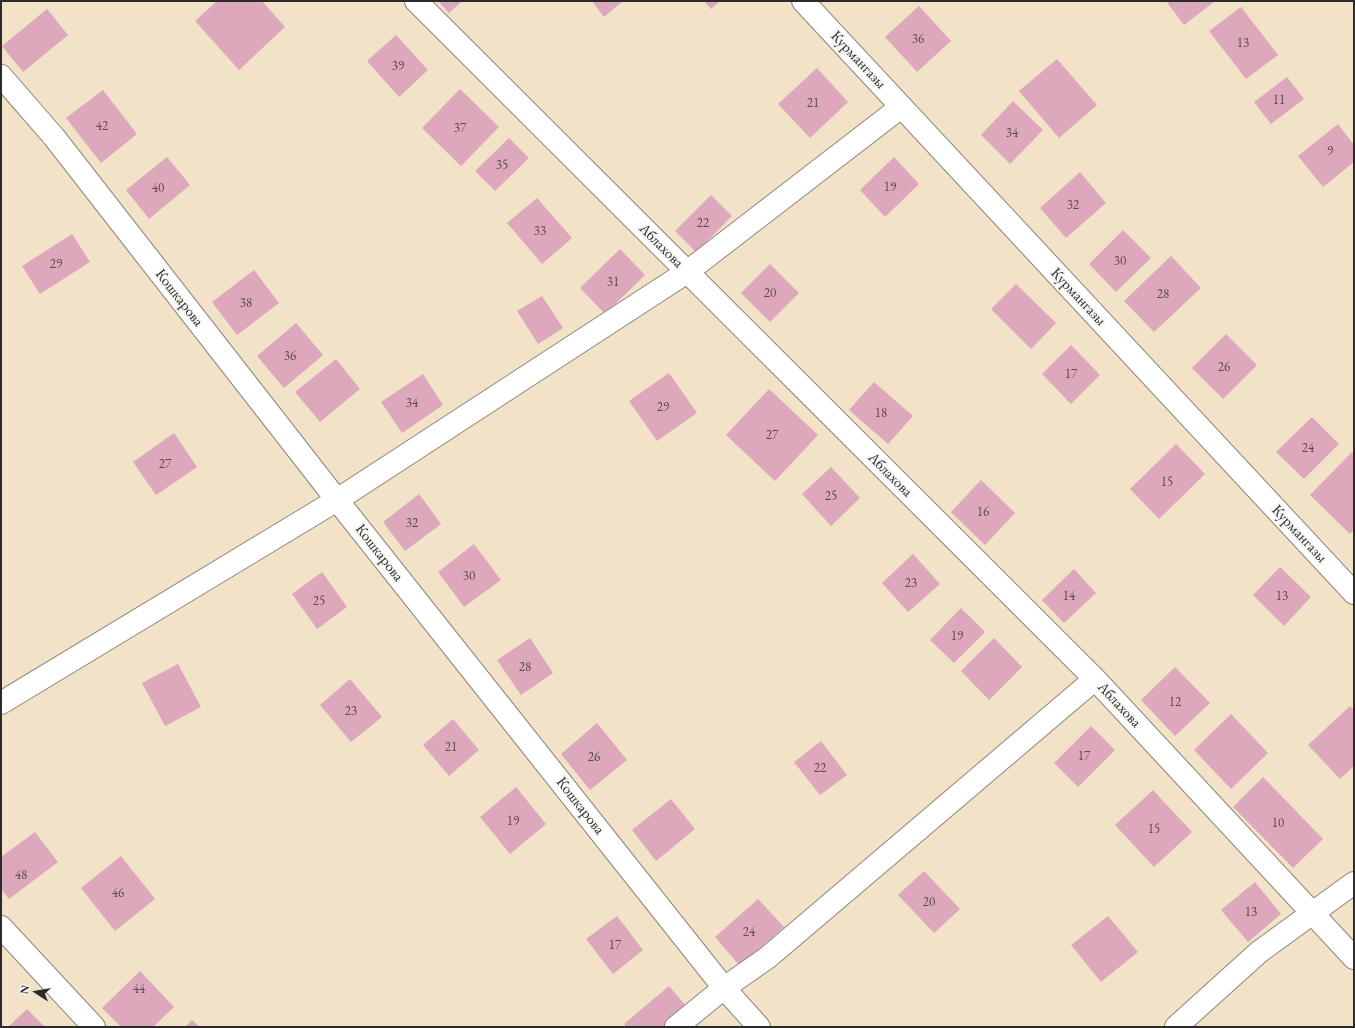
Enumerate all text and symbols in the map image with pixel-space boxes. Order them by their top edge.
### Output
street label: Курмангазы [827,27,889,93]
house number: 36 [912,31,924,47]
house number: 13 [1237,35,1249,51]
house number: 39 [392,58,404,74]
house number: 11 [1273,92,1285,108]
house number: 21 [807,95,819,111]
house number: 42 [96,118,108,134]
house number: 37 [454,120,466,136]
house number: 34 [1006,125,1018,141]
house number: 9 [1327,143,1333,159]
house number: 35 [496,157,508,173]
house number: 19 [884,179,896,195]
house number: 40 [152,180,164,196]
house number: 32 [1067,197,1079,213]
house number: 22 [697,215,709,231]
street label: Аблахова [635,220,687,272]
house number: 33 [534,223,546,239]
house number: 30 [1114,253,1126,269]
house number: 29 [50,256,62,272]
street label: Курмангазы [1047,264,1109,330]
street label: Кошкарова [151,266,207,330]
house number: 31 [607,274,619,290]
house number: 20 [764,285,776,301]
house number: 28 [1157,286,1169,302]
house number: 38 [240,295,252,311]
house number: 36 [284,348,296,364]
house number: 26 [1218,359,1230,375]
house number: 17 [1065,366,1077,382]
house number: 34 [406,395,418,411]
house number: 29 [657,399,669,415]
house number: 18 [875,405,887,421]
house number: 27 [766,427,778,443]
house number: 24 [1302,440,1314,456]
street label: Аблахова [864,449,916,501]
house number: 27 [159,456,171,472]
house number: 15 [1161,474,1173,490]
house number: 25 [825,488,837,504]
street label: Курмангазы [1268,501,1330,567]
house number: 16 [977,504,989,520]
house number: 32 [406,515,418,531]
street label: Кошкарова [351,521,407,585]
house number: 30 [463,568,475,584]
house number: 23 [905,575,917,591]
house number: 14 [1063,588,1075,604]
house number: 13 [1276,588,1288,604]
house number: 25 [313,593,325,609]
house number: 19 [951,628,963,644]
house number: 28 [519,659,531,675]
street label: Аблахова [1093,678,1145,732]
house number: 12 [1169,694,1181,710]
house number: 23 [345,703,357,719]
house number: 21 [445,739,457,755]
house number: 17 [1078,748,1090,764]
house number: 26 [588,749,600,765]
house number: 22 [814,760,826,776]
street label: Кошкарова [552,774,608,838]
house number: 19 [507,813,519,829]
house number: 10 [1272,815,1284,831]
house number: 15 [1148,821,1160,837]
house number: 48 [15,867,27,883]
house number: 46 [112,885,124,901]
house number: 20 [923,894,935,910]
house number: 13 [1245,904,1257,920]
house number: 24 [743,924,755,940]
house number: 17 [609,937,621,953]
north arrow [16,972,56,1012]
house number: 44 [133,981,145,997]
text: N [16,984,32,995]

